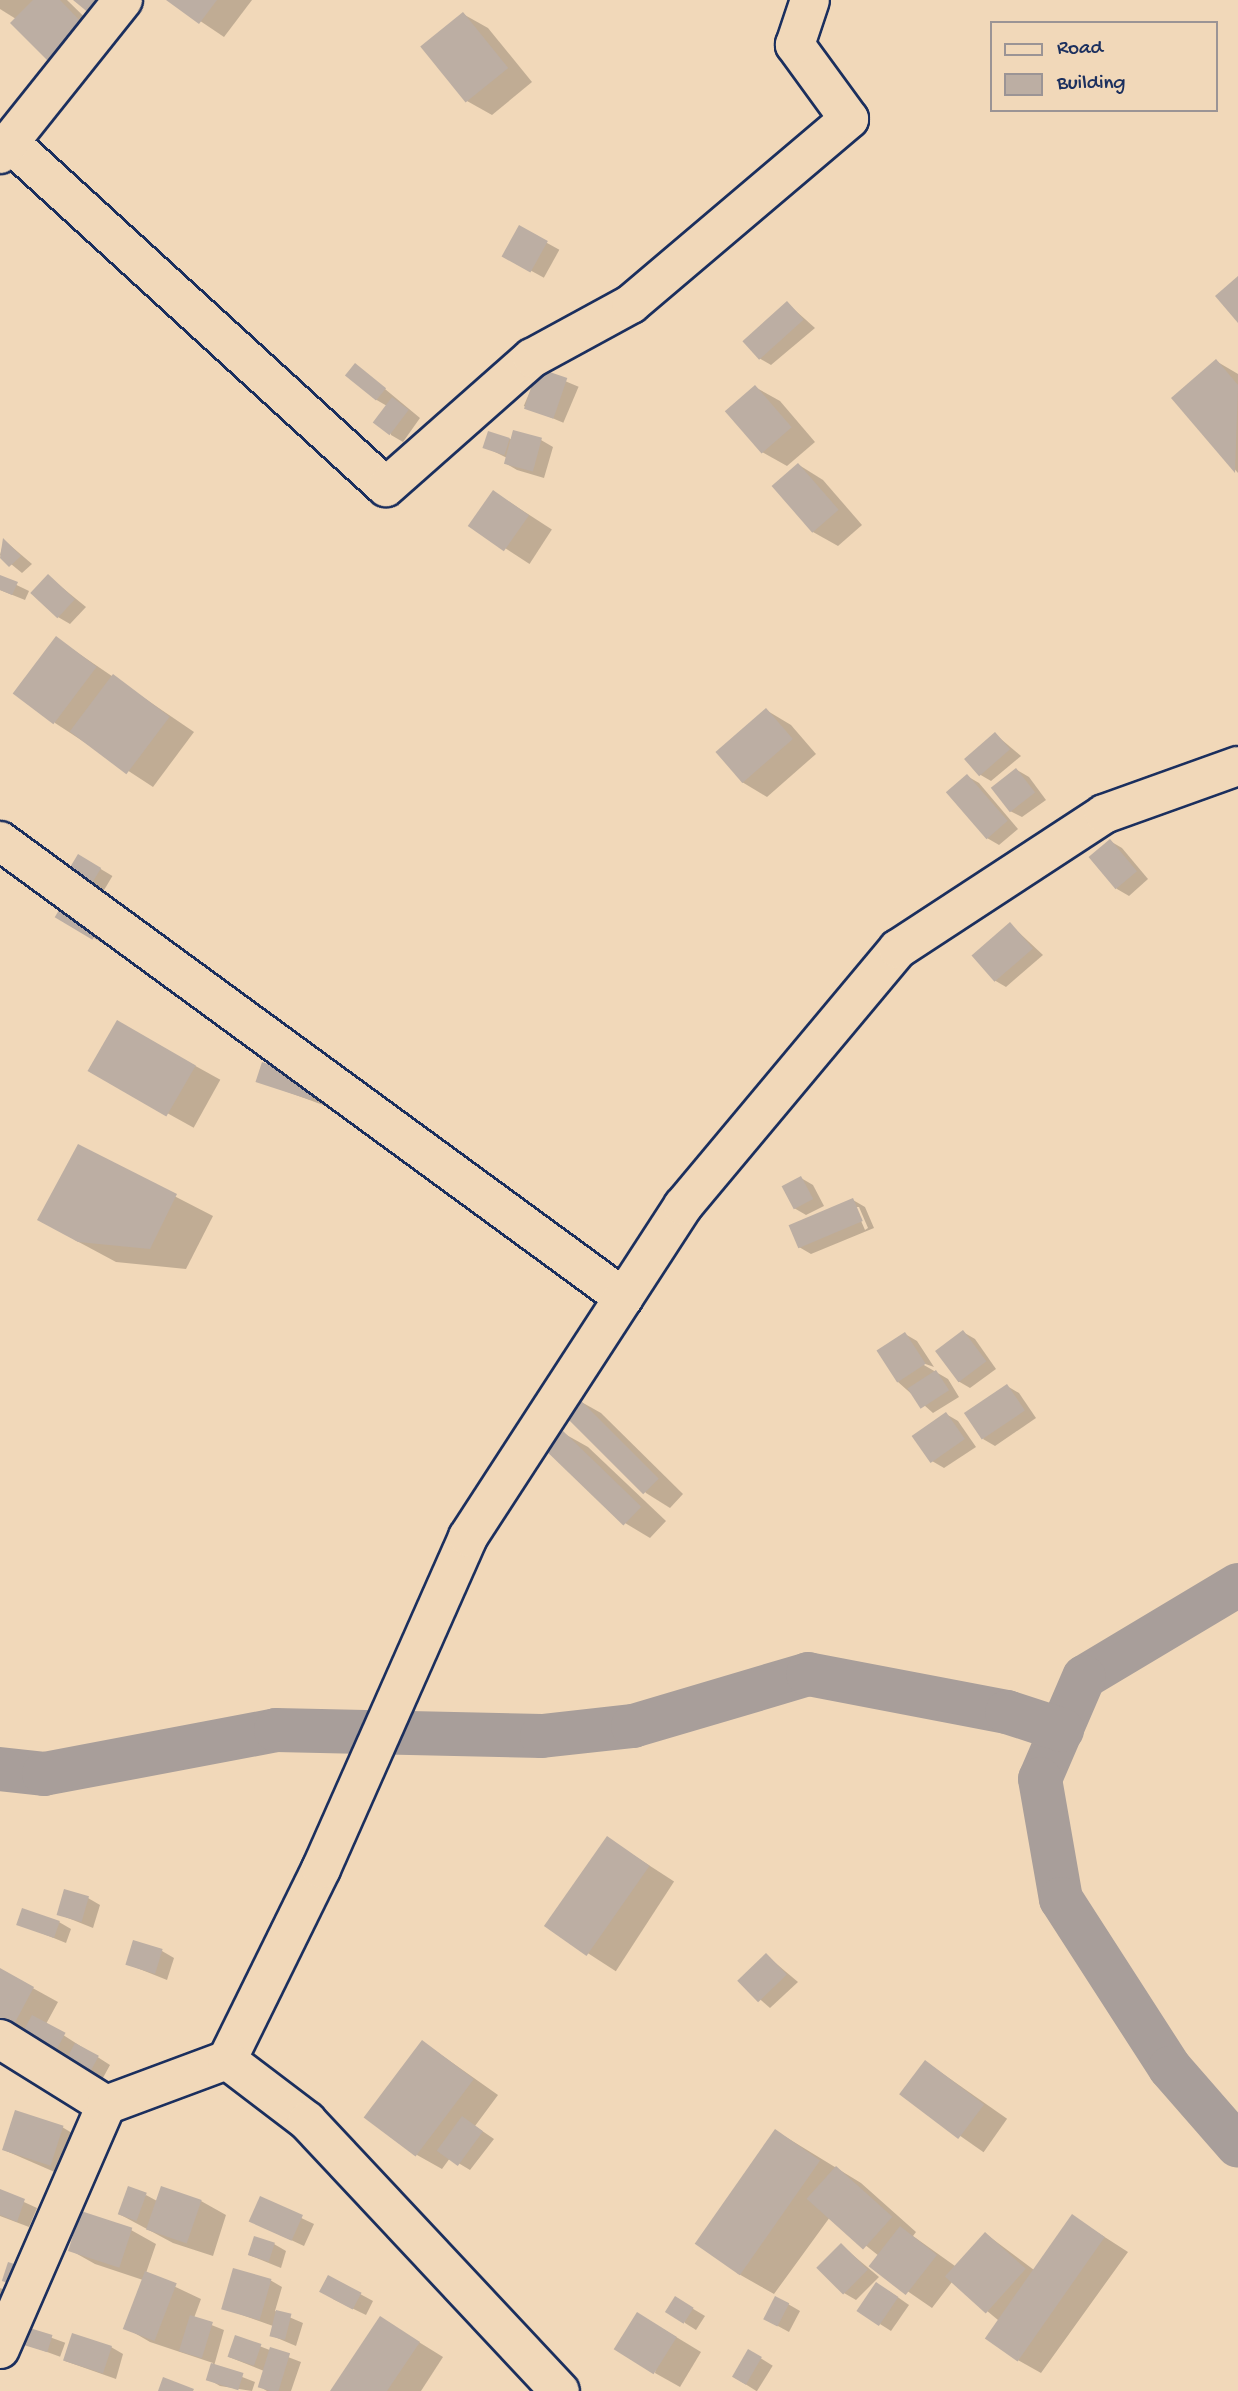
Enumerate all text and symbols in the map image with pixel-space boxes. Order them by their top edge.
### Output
legend [990,21,1217,112]
text: Road [1057,37,1103,62]
text: Building [1057,72,1126,97]

